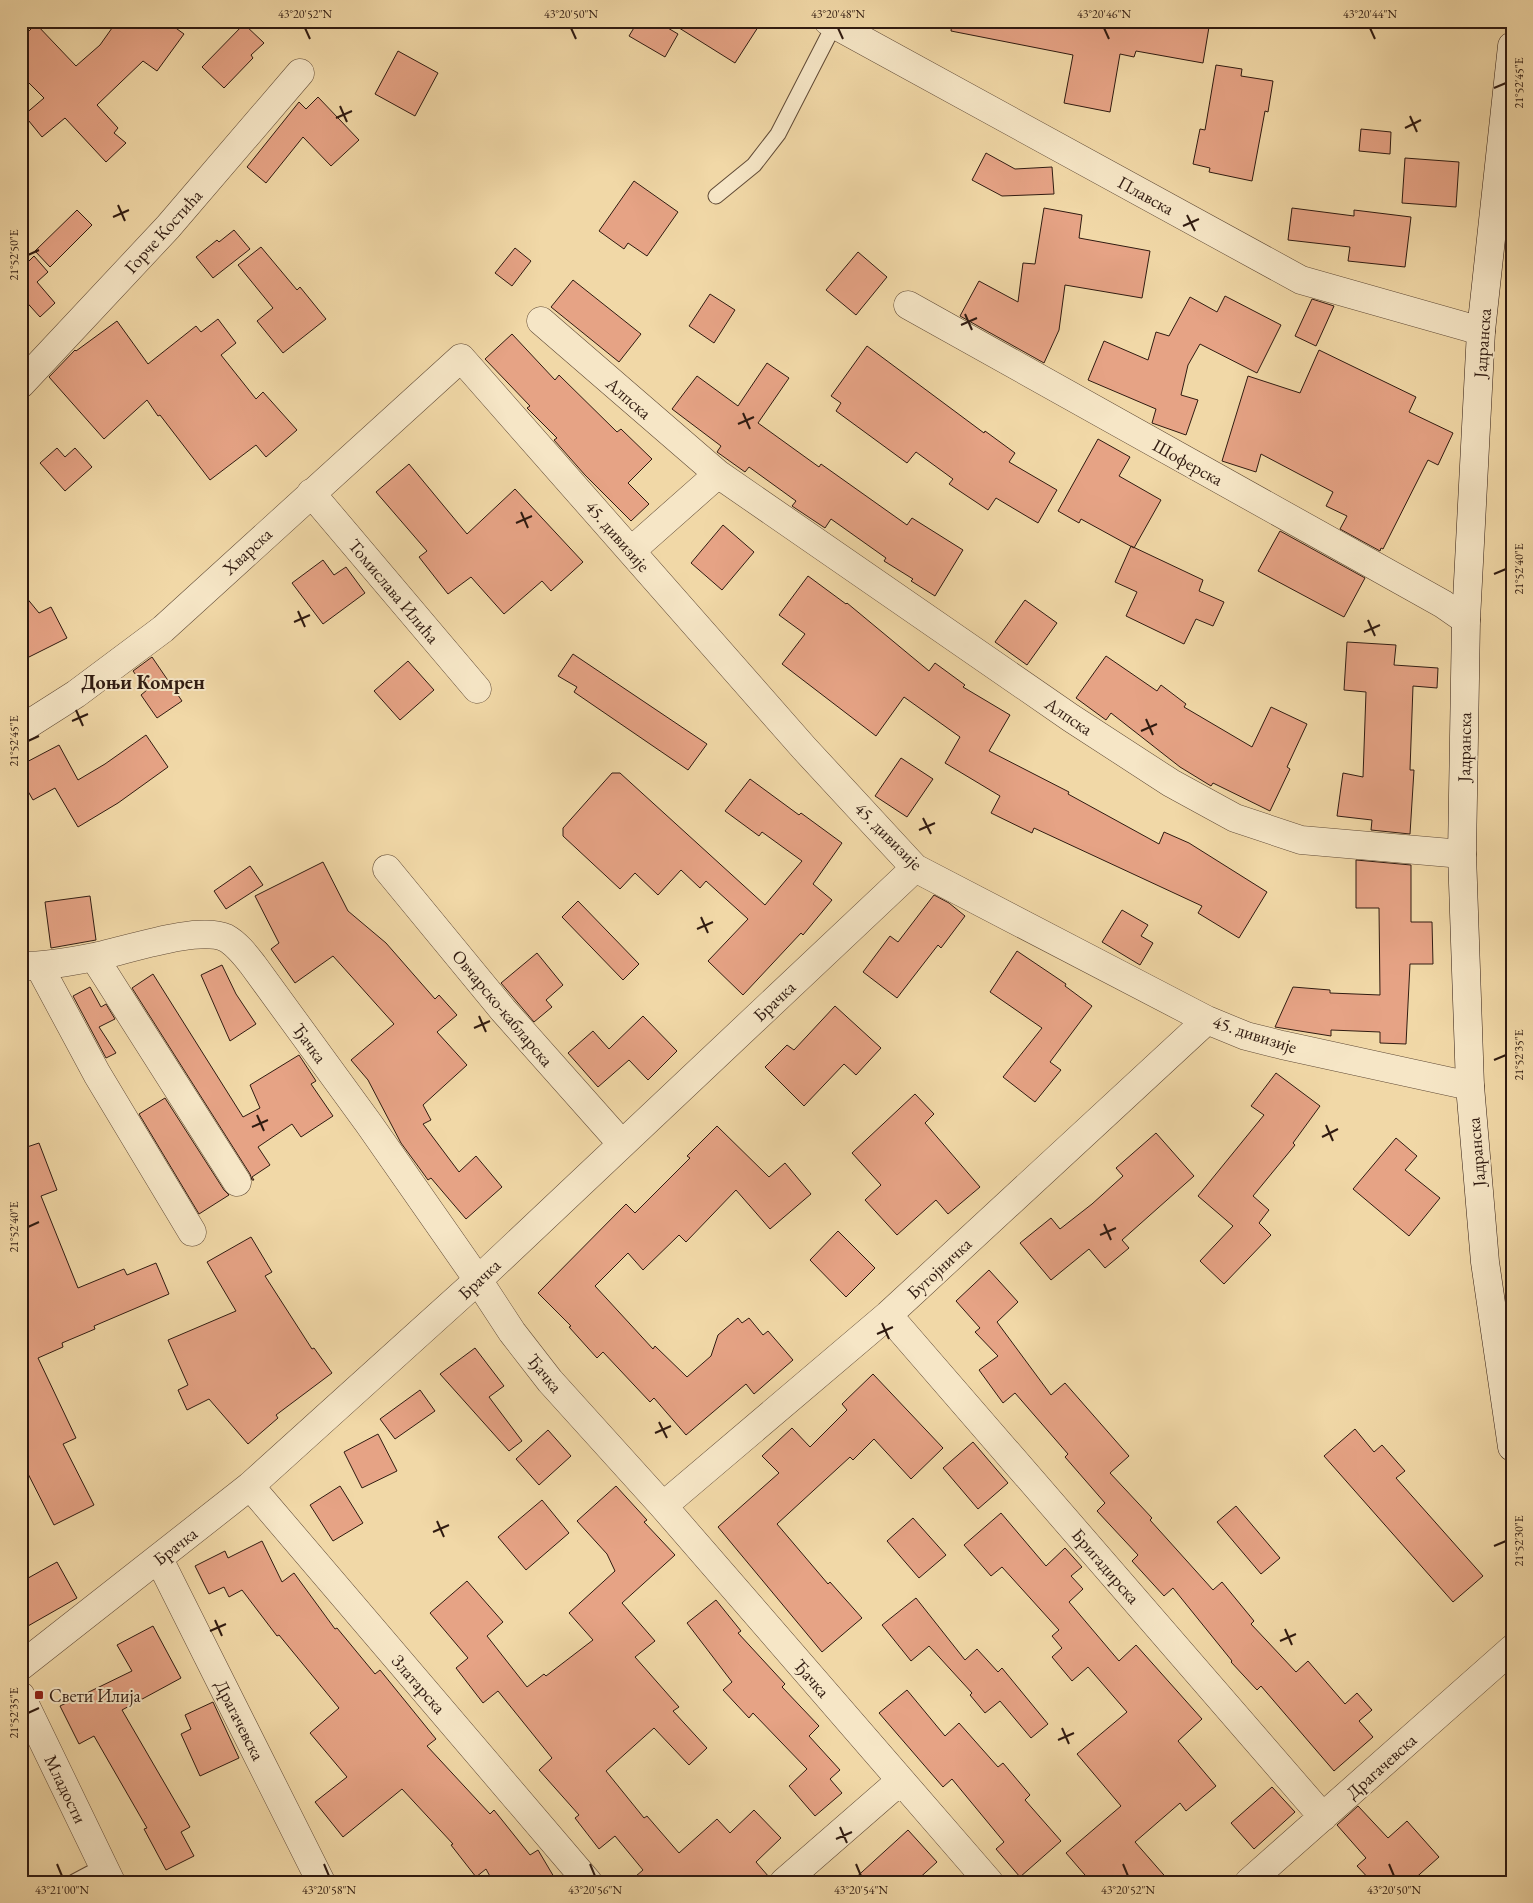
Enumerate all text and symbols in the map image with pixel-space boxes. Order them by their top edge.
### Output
text: 43°20'52"N [278,6,332,22]
text: 43°20'50"N [544,6,598,22]
text: 43°20'48"N [811,6,865,22]
text: 43°20'46"N [1077,6,1131,22]
text: 43°20'44"N [1343,6,1397,22]
text: 21°52'45"E [1511,57,1527,109]
street label: Плавска [1114,170,1179,220]
street label: Горче Костића [119,183,207,278]
text: 21°52'50"E [6,229,22,281]
street label: Јадранска [1468,307,1496,381]
street label: Алпска [601,371,657,425]
street label: Шоферска [1149,433,1228,491]
street label: 45. дивизије [581,496,655,576]
street label: Хварска [217,522,277,580]
street label: Томислава Илића [343,534,445,649]
text: 21°52'40"E [1511,543,1527,595]
district label: Доњи Комрен [81,669,205,695]
street label: Алпска [1040,691,1098,741]
street label: Јадранска [1452,711,1476,784]
text: 21°52'45"E [6,715,22,767]
street label: 45. дивизије [850,797,928,875]
street label: Овчарско-кабларска [447,945,559,1072]
street label: Брачка [748,975,801,1026]
street label: 45. дивизије [1210,1010,1300,1058]
street label: Ђачка [288,1018,333,1068]
text: 21°52'35"E [1511,1029,1527,1081]
street label: Јадранска [1461,1116,1491,1190]
text: 21°52'40"E [6,1201,22,1253]
street label: Бугојничка [902,1232,977,1304]
street label: Брачка [453,1253,506,1304]
street label: Ђачка [522,1349,568,1398]
text: 21°52'30"E [1511,1515,1527,1567]
street label: Брачка [148,1521,202,1570]
street label: Бригадирска [1067,1524,1146,1609]
street label: Златарска [387,1649,452,1719]
street label: Ђачка [789,1654,836,1703]
street label: Драгачевска [210,1676,270,1765]
place label: Свети Илија [49,1684,142,1707]
text: 21°52'35"E [6,1687,22,1739]
marker: Свети Илија [33,1689,45,1701]
street label: Драгачевска [1341,1728,1422,1804]
street label: Младости [40,1751,93,1827]
text: 43°21'00"N [35,1882,89,1898]
text: 43°20'58"N [302,1882,356,1898]
text: 43°20'56"N [568,1882,622,1898]
text: 43°20'54"N [834,1882,888,1898]
text: 43°20'52"N [1101,1882,1155,1898]
text: 43°20'50"N [1367,1882,1421,1898]

